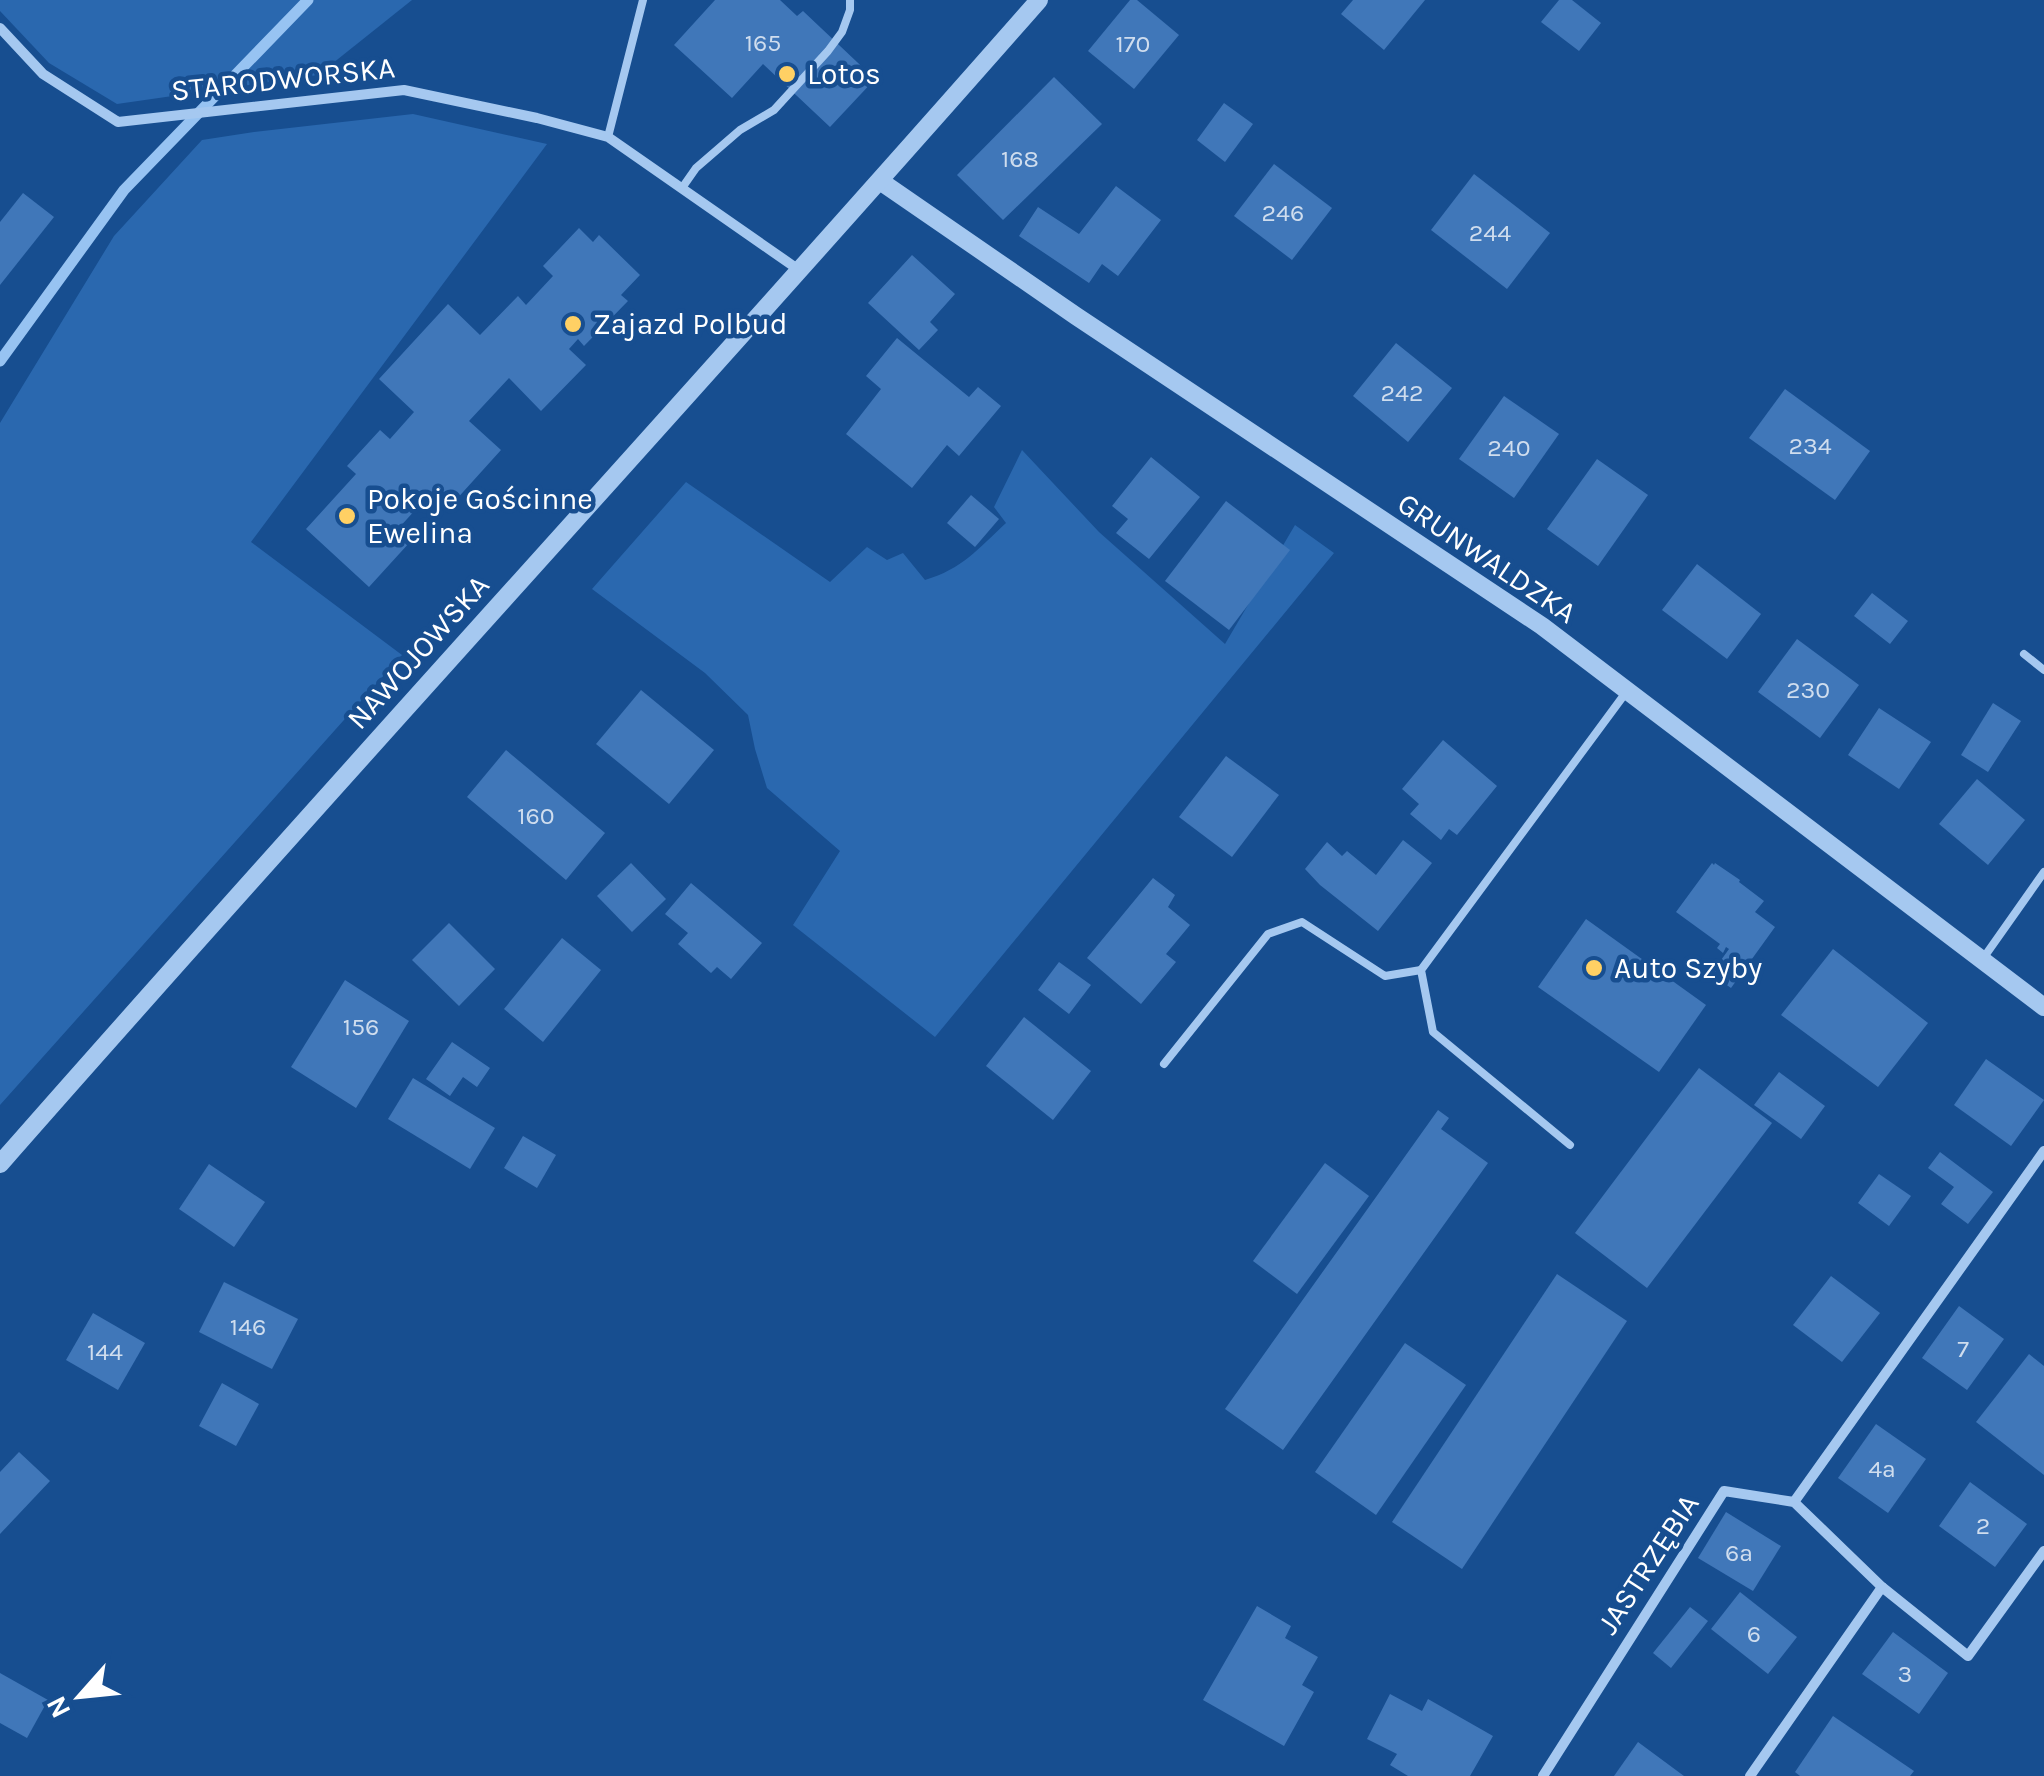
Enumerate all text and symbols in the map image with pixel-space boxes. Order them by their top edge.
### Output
house number: 165 [745,28,781,57]
house number: 170 [1116,29,1150,58]
street label: STARODWORSKA [169,49,397,109]
place label: Lotos [807,56,881,92]
marker: Lotos [776,63,798,85]
house number: 168 [1001,144,1039,173]
house number: 246 [1262,198,1304,227]
house number: 244 [1469,218,1511,247]
place label: Zajazd Polbud [593,306,787,342]
marker: Zajazd Polbud [562,313,584,335]
house number: 242 [1381,378,1423,407]
house number: 234 [1788,431,1832,460]
house number: 240 [1487,433,1531,462]
place label: Pokoje Gościnne Ewelina [367,481,593,551]
street label: GRUNWALDZKA [1391,485,1583,631]
marker: Pokoje Gościnne Ewelina [336,505,358,527]
street label: NAWOJOWSKA [339,567,497,737]
house number: 230 [1786,675,1830,704]
house number: 160 [517,801,555,830]
place label: Auto Szyby [1614,950,1762,986]
marker: Auto Szyby [1583,957,1605,979]
house number: 156 [343,1012,379,1041]
house number: 146 [230,1312,266,1341]
house number: 7 [1957,1334,1969,1363]
house number: 144 [87,1337,123,1366]
house number: 4a [1868,1454,1896,1483]
street label: JASTRZĘBIA [1589,1487,1707,1641]
house number: 2 [1976,1511,1990,1540]
house number: 6a [1725,1538,1753,1567]
house number: 6 [1747,1619,1761,1648]
north arrow [30,1646,130,1746]
house number: 3 [1898,1659,1912,1688]
text: N [39,1691,77,1724]

